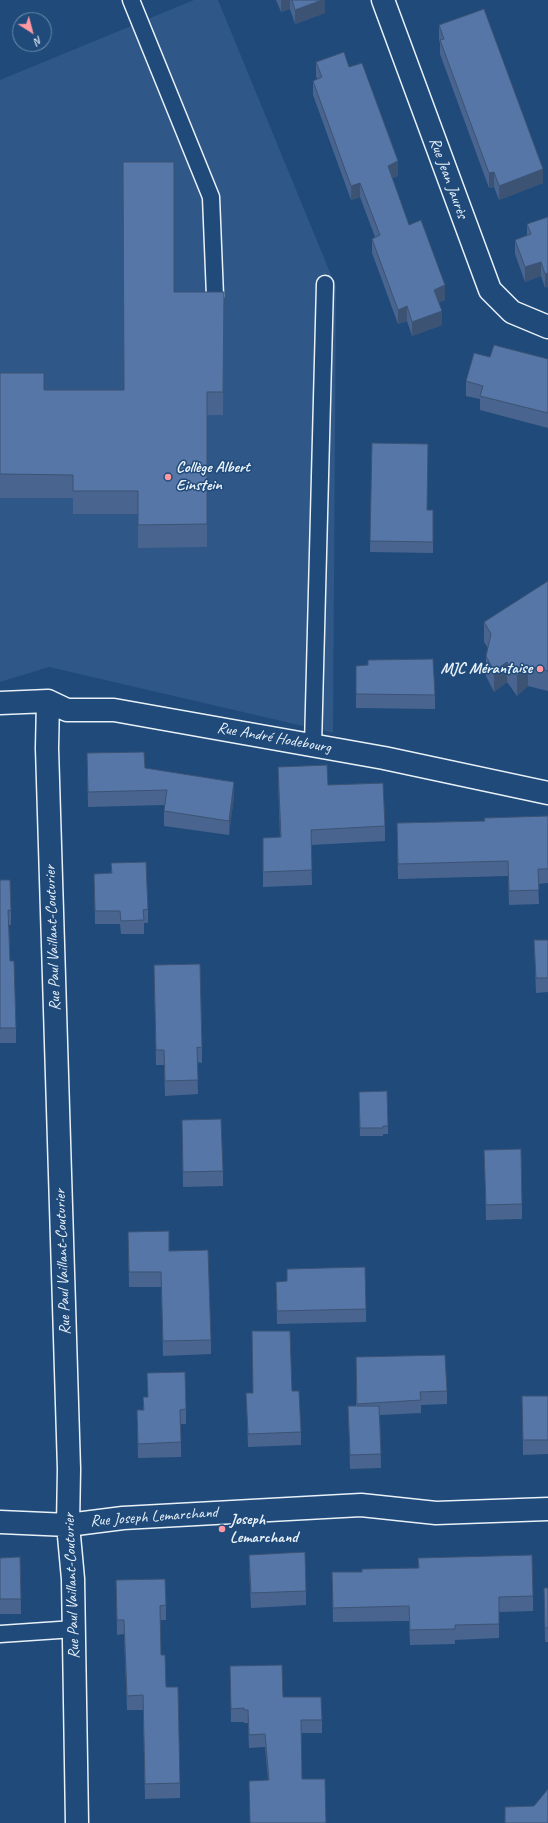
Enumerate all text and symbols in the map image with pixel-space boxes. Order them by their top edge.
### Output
north arrow [12,12,52,52]
text: N [32,33,45,49]
street label: Rue Jean Jaurès [425,135,471,221]
place label: Collège Albert Einstein [176,458,250,496]
marker: Collège Albert Einstein [163,472,173,482]
place label: MJC Mérantaise [441,659,532,679]
marker: MJC Mérantaise [535,664,545,674]
street label: Rue André Hodebourg [216,719,332,757]
street label: Rue Paul Vaillant-Couturier [41,865,65,1011]
street label: Rue Paul Vaillant-Couturier [51,1189,75,1335]
street label: Rue Joseph Lemarchand [90,1503,218,1531]
place label: Joseph Lemarchand [230,1510,298,1548]
street label: Rue Paul Vaillant-Couturier [60,1513,84,1659]
marker: Joseph Lemarchand [217,1524,227,1534]

